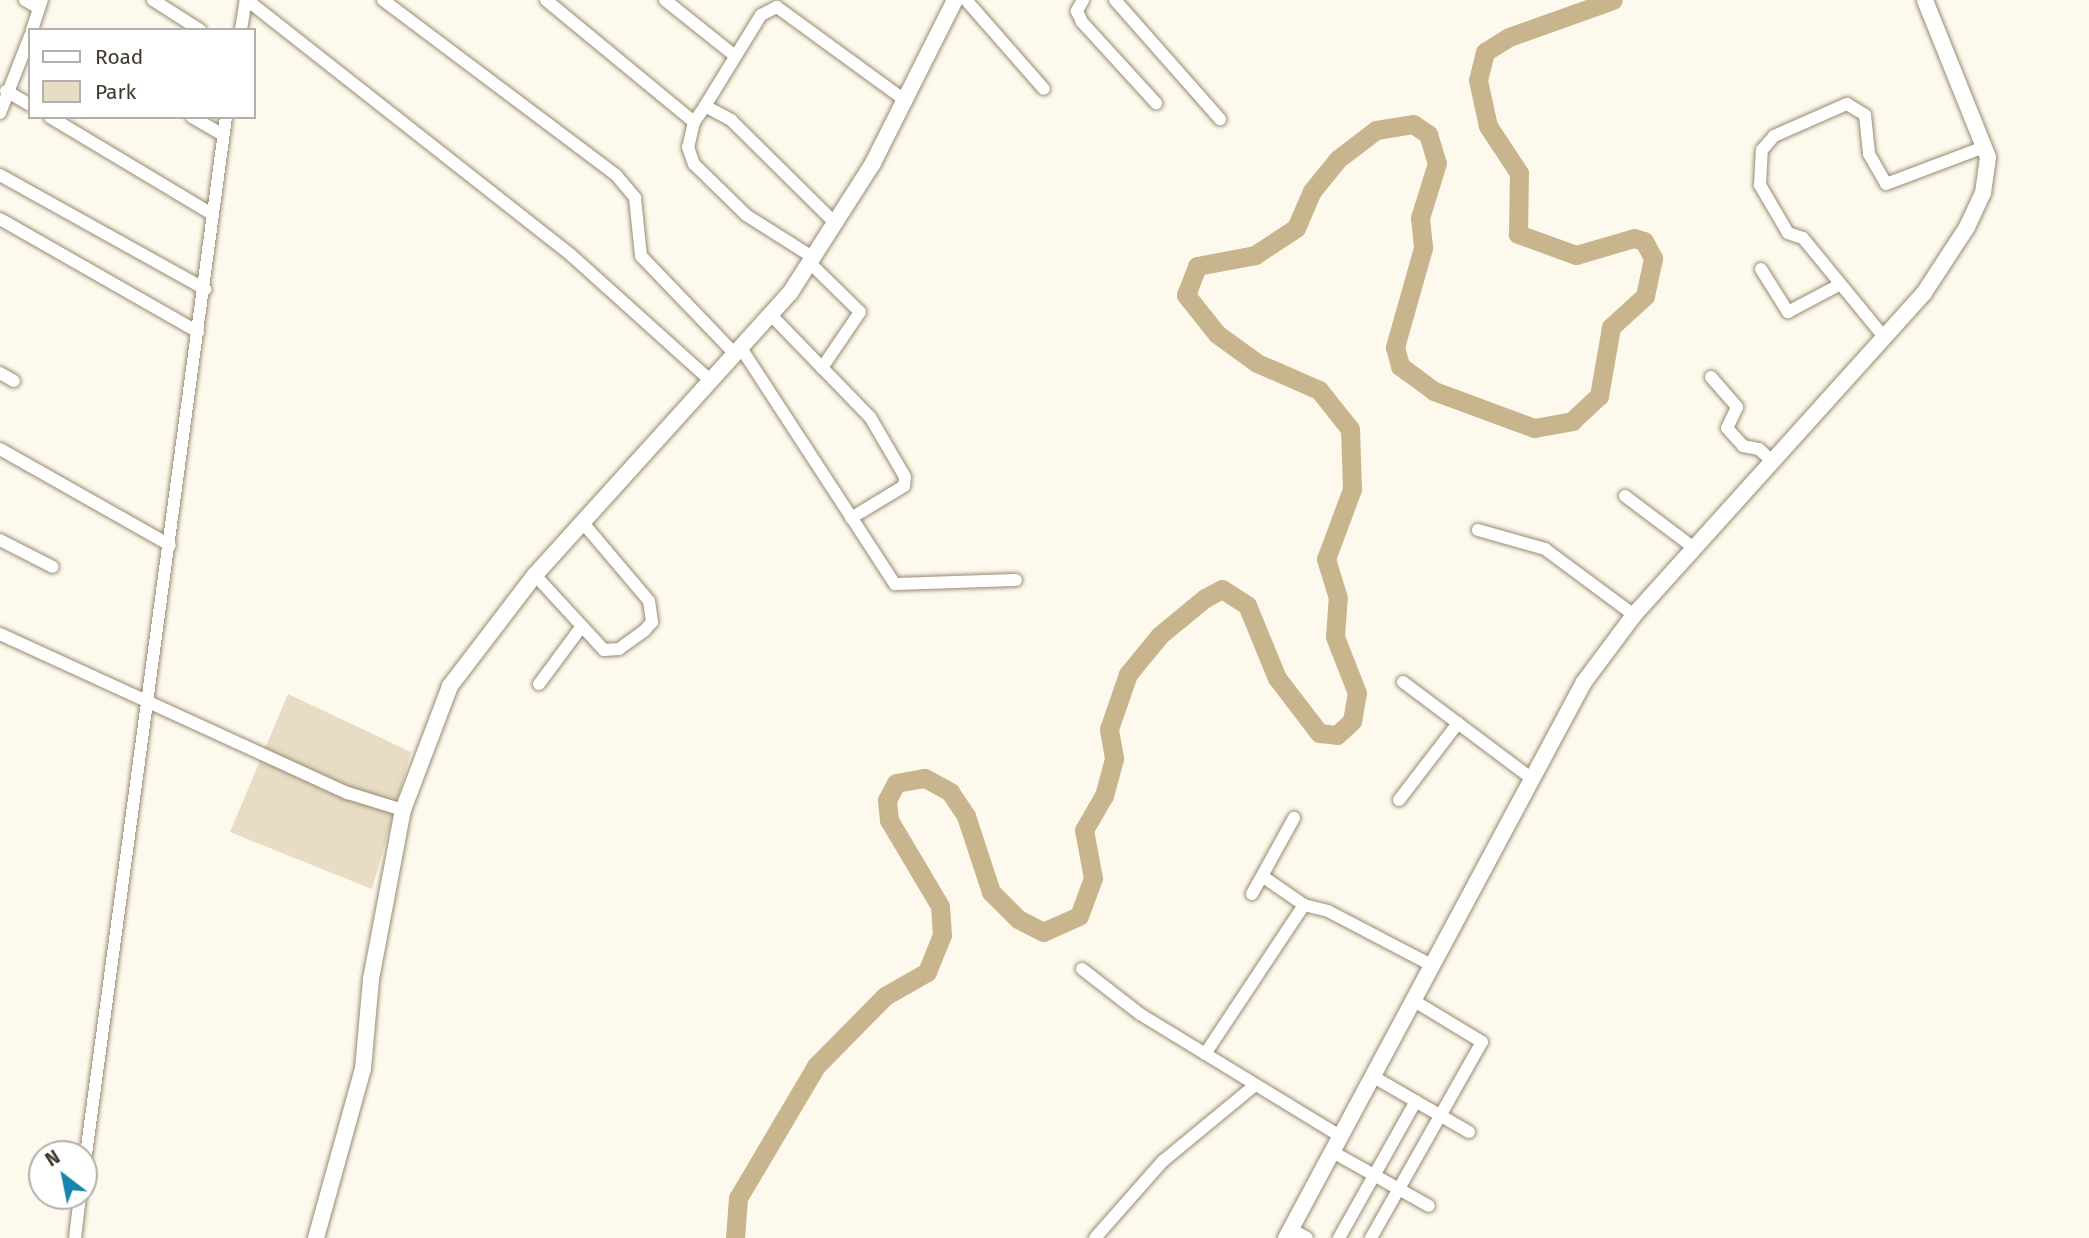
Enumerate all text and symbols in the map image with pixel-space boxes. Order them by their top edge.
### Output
legend [28,28,256,119]
text: Road [95,44,143,70]
text: Park [95,79,136,105]
north arrow [28,1140,98,1210]
text: N [41,1145,64,1172]

